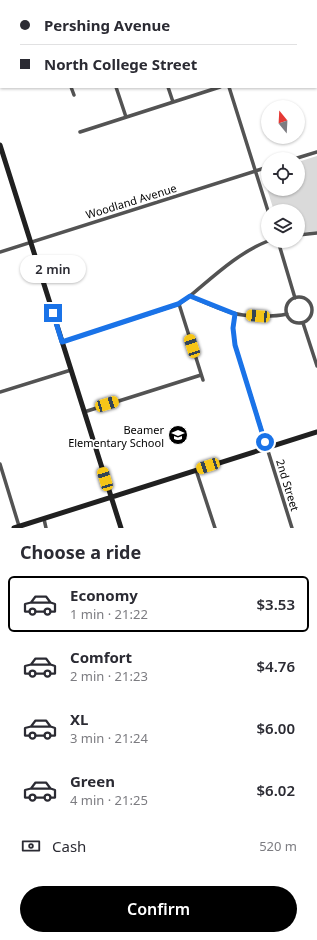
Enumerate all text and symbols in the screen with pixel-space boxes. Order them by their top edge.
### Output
text: Pershing Avenue [44,15,170,35]
text: North College Street [44,54,197,74]
north arrow [261,100,305,144]
map controls [261,100,305,248]
button: locate [261,152,305,196]
street label: Woodland Avenue [84,180,178,222]
button: layers [261,204,305,248]
callout: 2 min [20,255,86,283]
text: 2 min [35,260,71,278]
route end [44,304,62,322]
car [246,309,270,323]
car [183,333,201,359]
car [94,395,120,413]
place label: Beamer Elementary School [68,422,164,450]
school or university icon: Beamer Elementary School [167,424,189,446]
route start [256,433,274,451]
car [195,457,221,475]
street label: 2nd Street [273,457,303,513]
car [96,466,114,492]
text: Choose a ride [20,540,141,564]
text: Economy [70,585,138,605]
icon: car [22,586,58,622]
text: $3.53 [257,594,295,614]
text: 1 min · 21:22 [70,605,148,623]
text: Comfort [70,647,132,667]
icon: car [22,648,58,684]
text: $4.76 [257,656,295,676]
text: 2 min · 21:23 [70,667,148,685]
text: XL [70,709,88,729]
icon: car [22,710,58,746]
text: $6.00 [257,718,295,738]
text: 3 min · 21:24 [70,729,148,747]
text: Green [70,771,115,791]
icon: car [22,772,58,808]
text: $6.02 [257,780,295,800]
text: 4 min · 21:25 [70,791,148,809]
icon: cash [20,835,42,857]
text: Cash [52,836,86,856]
text: 520 m [259,837,297,855]
button: Confirm [20,886,297,932]

